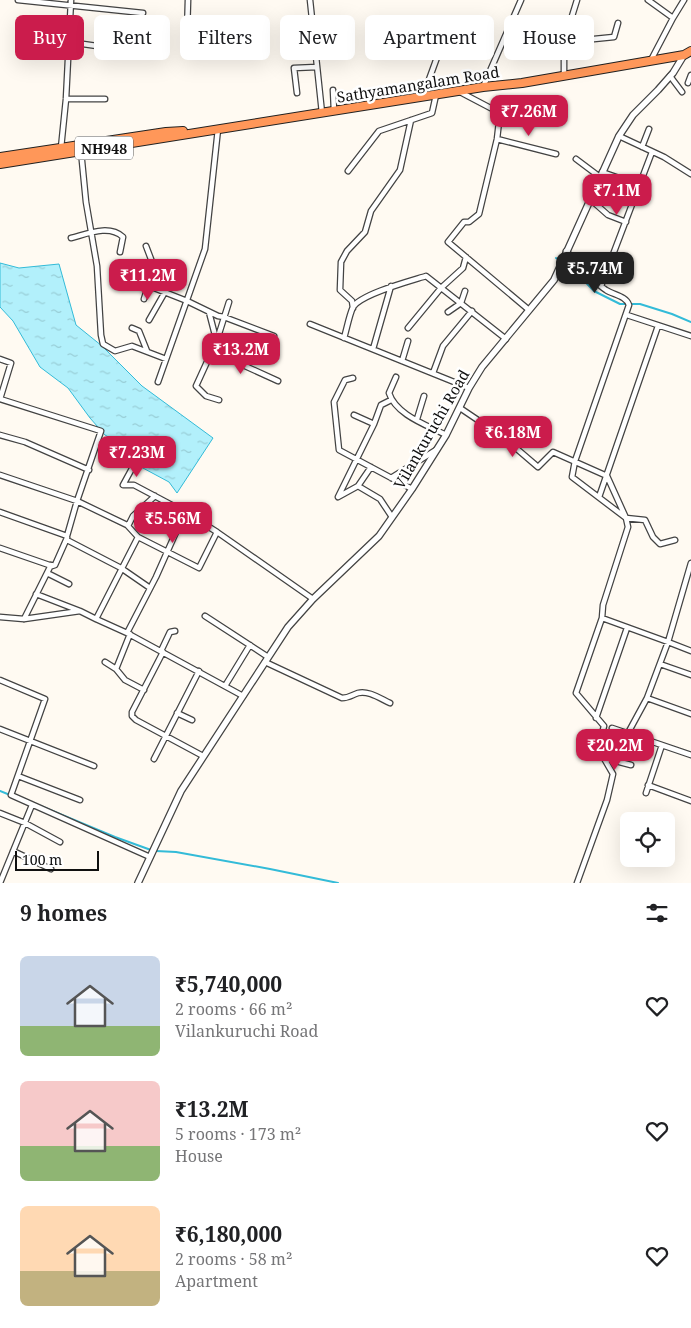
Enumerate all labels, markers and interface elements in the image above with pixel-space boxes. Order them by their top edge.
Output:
chip: Buy [15,15,84,60]
chip: Rent [94,15,170,60]
chip: Filters [180,15,270,60]
chip: New [280,15,355,60]
chip: Apartment [365,15,494,60]
chip: House [504,15,594,60]
street label: Sathyamangalam Road [335,61,501,107]
pin: ₹7.26M [488,94,570,137]
text: ₹7.26M [501,100,557,122]
road number: NH948 [75,136,133,160]
pin: ₹7.1M [582,174,652,216]
text: ₹7.1M [594,179,640,201]
pin: ₹5.74M [554,252,636,294]
text: ₹5.74M [567,257,623,279]
pin: ₹11.2M [107,258,189,301]
text: ₹11.2M [120,264,176,286]
pin: ₹13.2M [200,332,282,375]
text: ₹13.2M [213,338,269,360]
street label: Vilankuruchi Road [389,366,473,492]
pin: ₹6.18M [472,416,554,458]
text: ₹6.18M [485,421,541,443]
pin: ₹7.23M [96,436,178,478]
text: ₹7.23M [109,441,165,463]
pin: ₹5.56M [132,502,214,544]
text: ₹5.56M [145,507,201,529]
pin: ₹20.2M [574,728,656,771]
text: ₹20.2M [587,734,643,756]
map controls [620,812,675,867]
button: locate [620,812,675,867]
scale bar [15,848,99,871]
text: 100 m [22,850,62,869]
text: 9 homes [20,899,107,927]
icon: filters [643,899,671,927]
text: ₹5,740,000 [175,970,282,998]
icon: home [60,976,120,1036]
icon: heart [643,992,671,1020]
text: 2 rooms · 66 m² [175,998,292,1020]
text: Vilankuruchi Road [175,1020,318,1042]
text: ₹13.2M [175,1095,249,1123]
icon: home [60,1101,120,1161]
icon: heart [643,1117,671,1145]
text: 5 rooms · 173 m² [175,1123,301,1145]
text: House [175,1145,223,1167]
text: ₹6,180,000 [175,1220,282,1248]
icon: home [60,1226,120,1286]
icon: heart [643,1242,671,1270]
text: 2 rooms · 58 m² [175,1248,292,1270]
text: Apartment [175,1270,258,1292]

